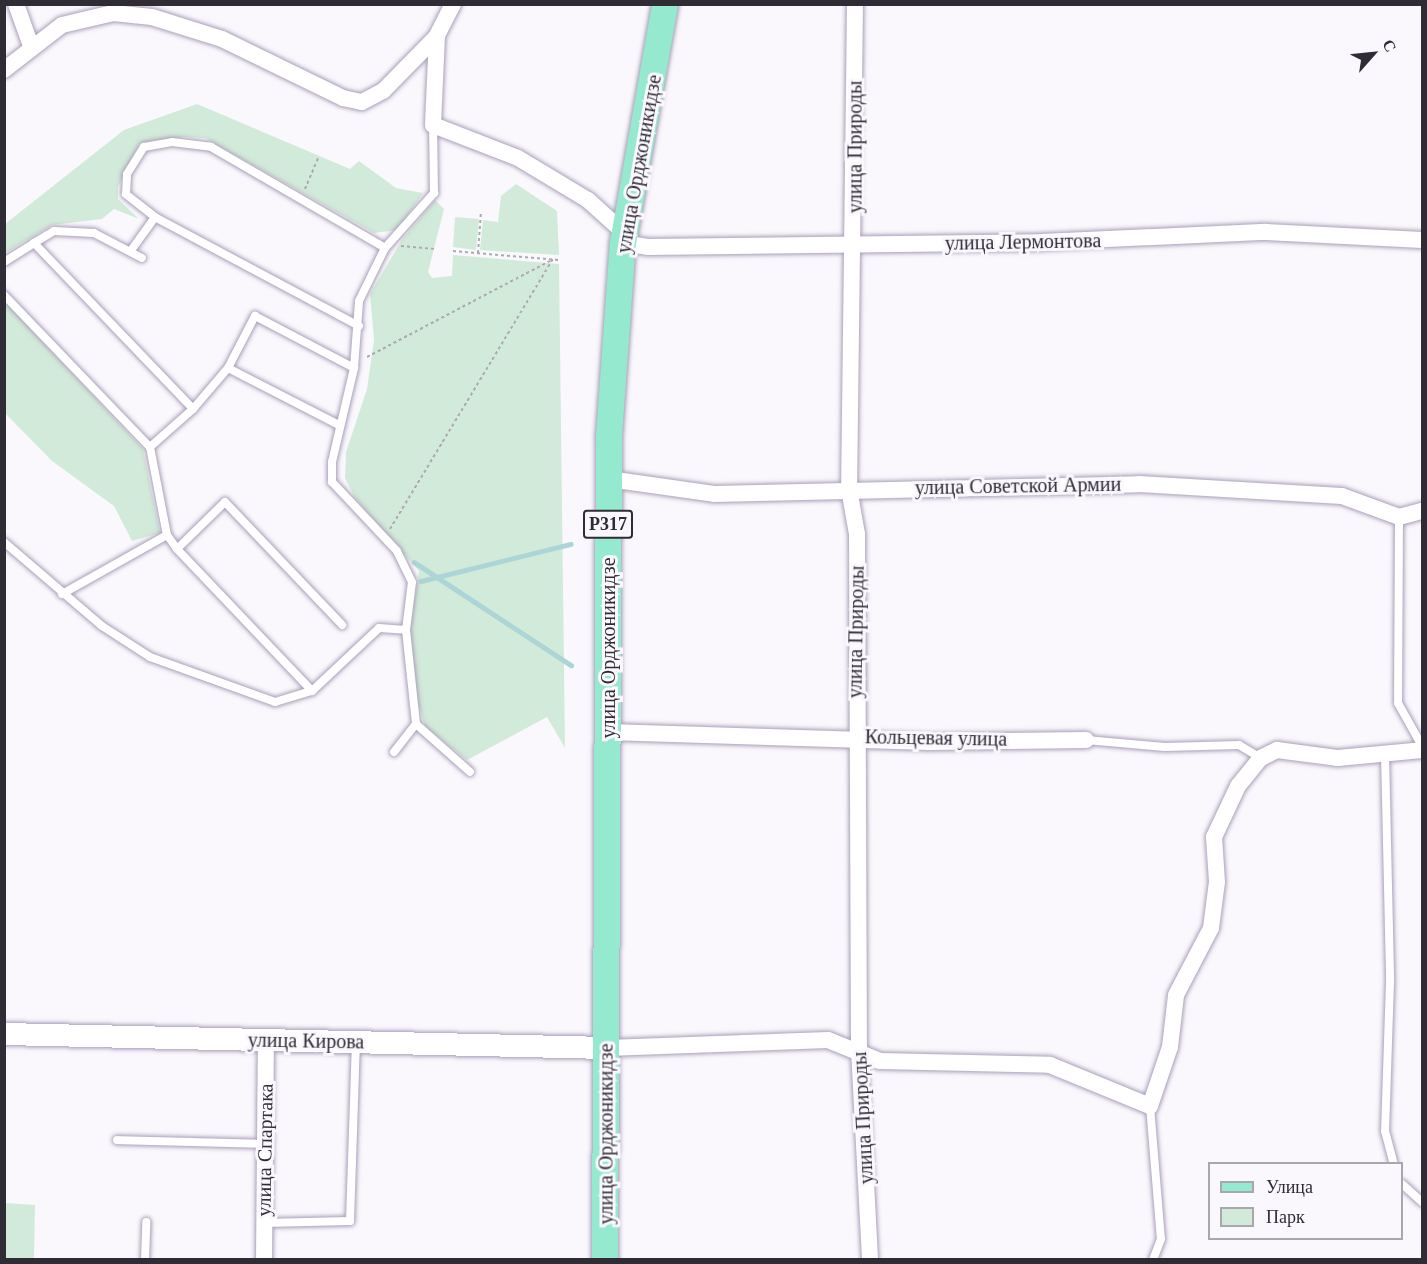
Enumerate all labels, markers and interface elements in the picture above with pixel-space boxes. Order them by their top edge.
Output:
north arrow [1343,24,1403,84]
text: С [1379,37,1400,55]
street label: улица Орджоникидзе [611,73,667,255]
street label: улица Природы [843,81,867,213]
street label: улица Лермонтова [945,229,1101,255]
street label: улица Советской Армии [915,472,1121,500]
road number: Р317 [582,509,634,539]
street label: улица Орджоникидзе [596,557,620,739]
street label: улица Природы [843,566,869,698]
street label: Кольцевая улица [865,725,1007,751]
street label: улица Кирова [248,1028,364,1054]
street label: улица Орджоникидзе [594,1043,618,1225]
street label: улица Природы [848,1051,878,1185]
street label: улица Спартака [252,1083,278,1217]
legend [1208,1162,1403,1240]
text: Улица [1266,1177,1313,1197]
text: Парк [1266,1207,1305,1227]

